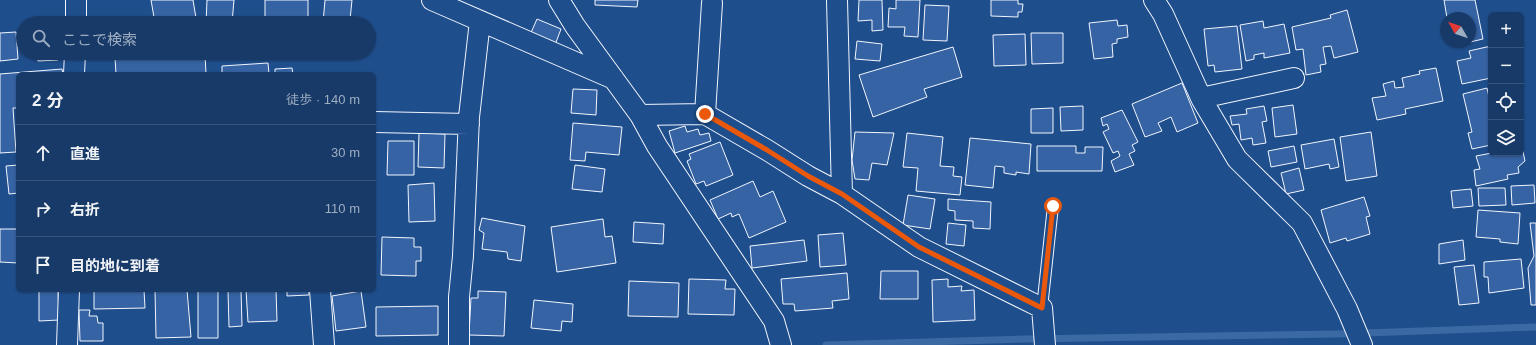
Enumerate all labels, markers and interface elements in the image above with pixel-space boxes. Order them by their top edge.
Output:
north arrow [1440,12,1476,48]
map controls [1488,12,1524,156]
button: + [1488,12,1524,48]
search box [16,16,376,60]
icon: search [30,27,52,49]
text: ここで検索 [62,31,137,48]
button: − [1488,48,1524,84]
button: locate [1488,84,1524,120]
text: 2 分 [32,91,63,110]
text: 徒歩 · 140 m [286,92,360,107]
route end [696,105,714,123]
button: layers [1488,120,1524,156]
icon: ahead [32,142,54,164]
text: 直進 [70,145,100,162]
text: 30 m [331,145,360,160]
route start [1044,197,1062,215]
icon: right [32,198,54,220]
text: 右折 [70,201,100,218]
text: 110 m [325,201,360,216]
icon: arrive [32,254,54,276]
text: 目的地に到着 [70,257,160,274]

